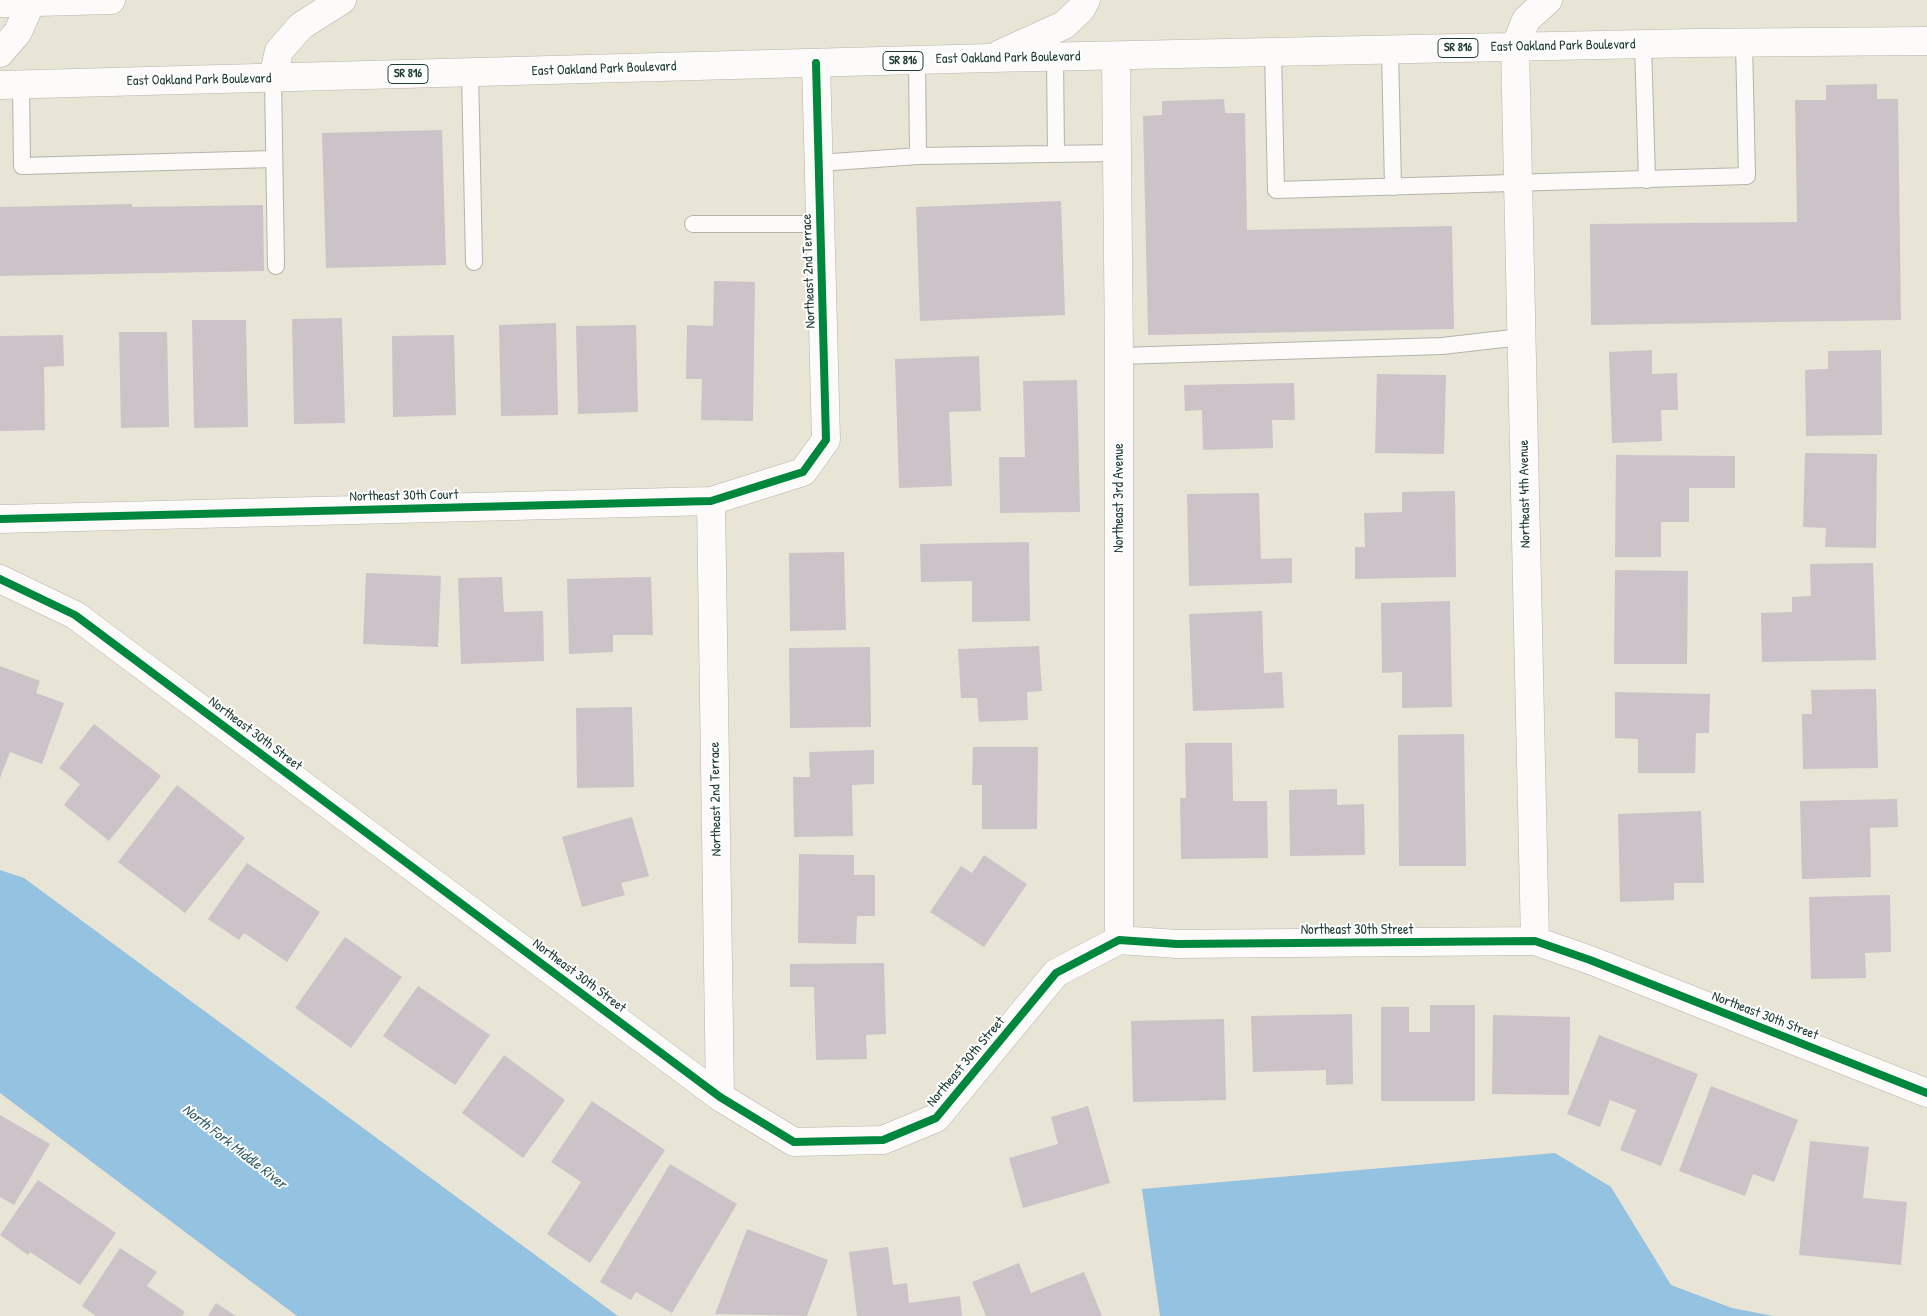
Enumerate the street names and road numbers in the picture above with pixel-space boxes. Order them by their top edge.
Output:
street label: East Oakland Park Boulevard [1491,36,1635,56]
road number: SR 816 [1438,38,1478,58]
street label: East Oakland Park Boulevard [936,48,1080,68]
road number: SR 816 [883,51,923,70]
street label: East Oakland Park Boulevard [531,58,677,80]
road number: SR 816 [388,64,428,84]
street label: East Oakland Park Boulevard [127,70,271,90]
street label: Northeast 2nd Terrace [799,213,819,329]
street label: Northeast 4th Avenue [1516,440,1534,548]
street label: Northeast 3rd Avenue [1111,443,1127,553]
street label: Northeast 30th Court [349,487,459,505]
street label: Northeast 30th Street [205,693,305,775]
street label: Northeast 2nd Terrace [707,742,725,856]
street label: Northeast 30th Street [1301,922,1413,938]
street label: Northeast 30th Street [529,935,629,1017]
street label: Northeast 30th Street [1709,988,1821,1044]
street label: Northeast 30th Street [923,1013,1009,1111]

